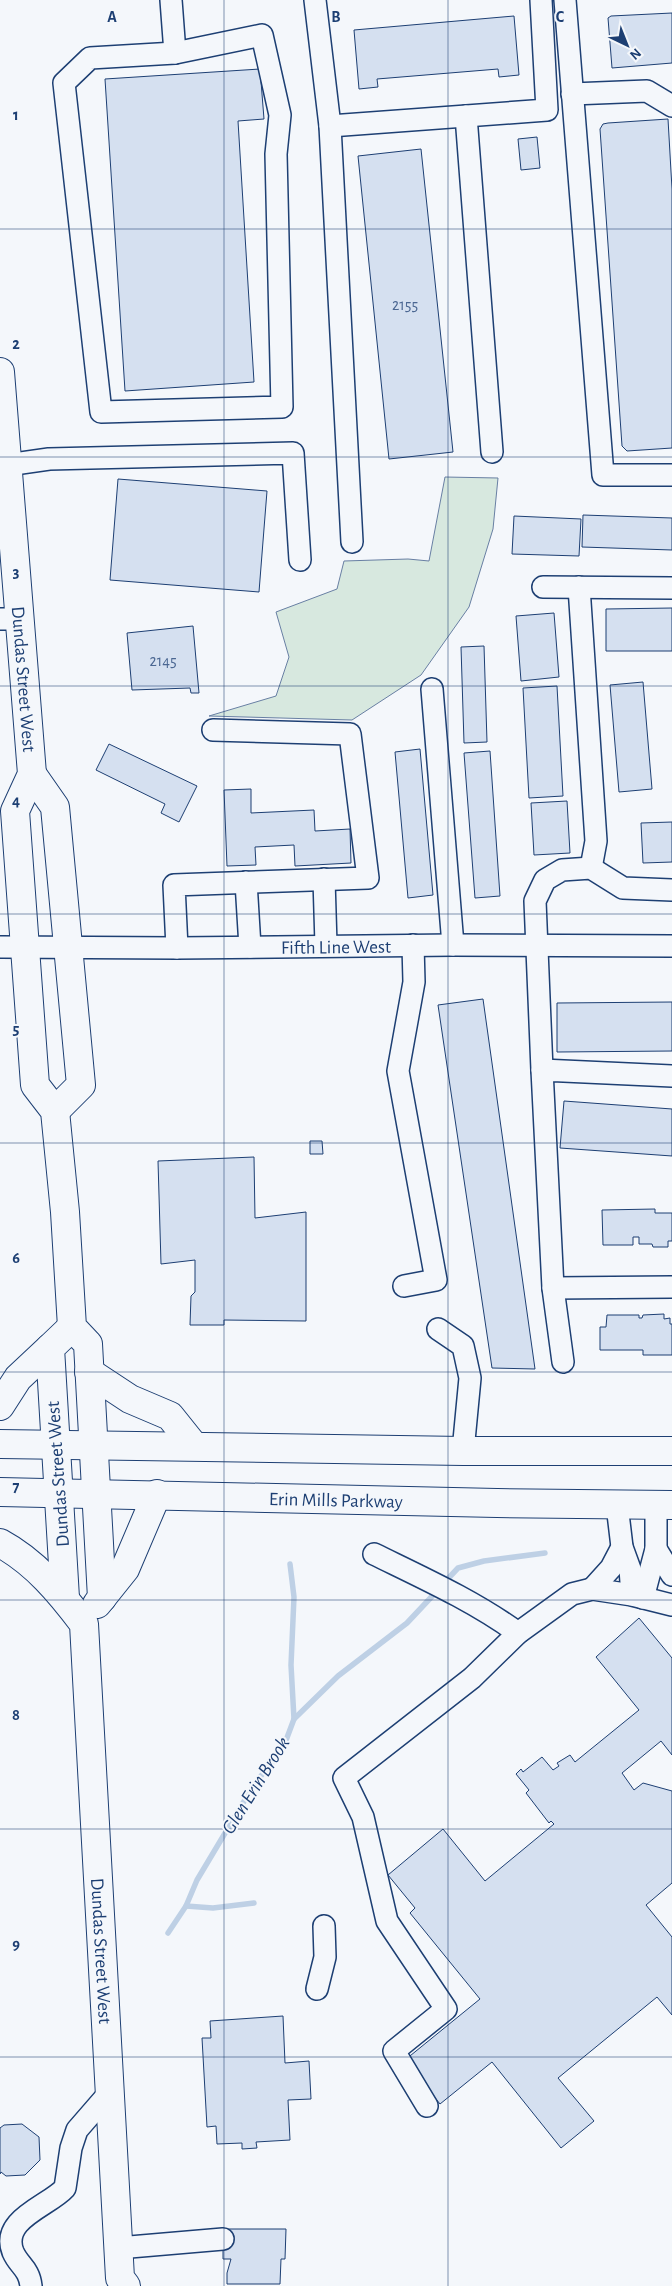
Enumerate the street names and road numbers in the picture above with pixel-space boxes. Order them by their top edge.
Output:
street label: Dundas Street West [8,605,38,753]
street label: Fifth Line West [281,938,391,958]
street label: Dundas Street West [44,1400,73,1547]
street label: Erin Mills Parkway [269,1490,403,1512]
street label: Dundas Street West [87,1877,114,2025]

